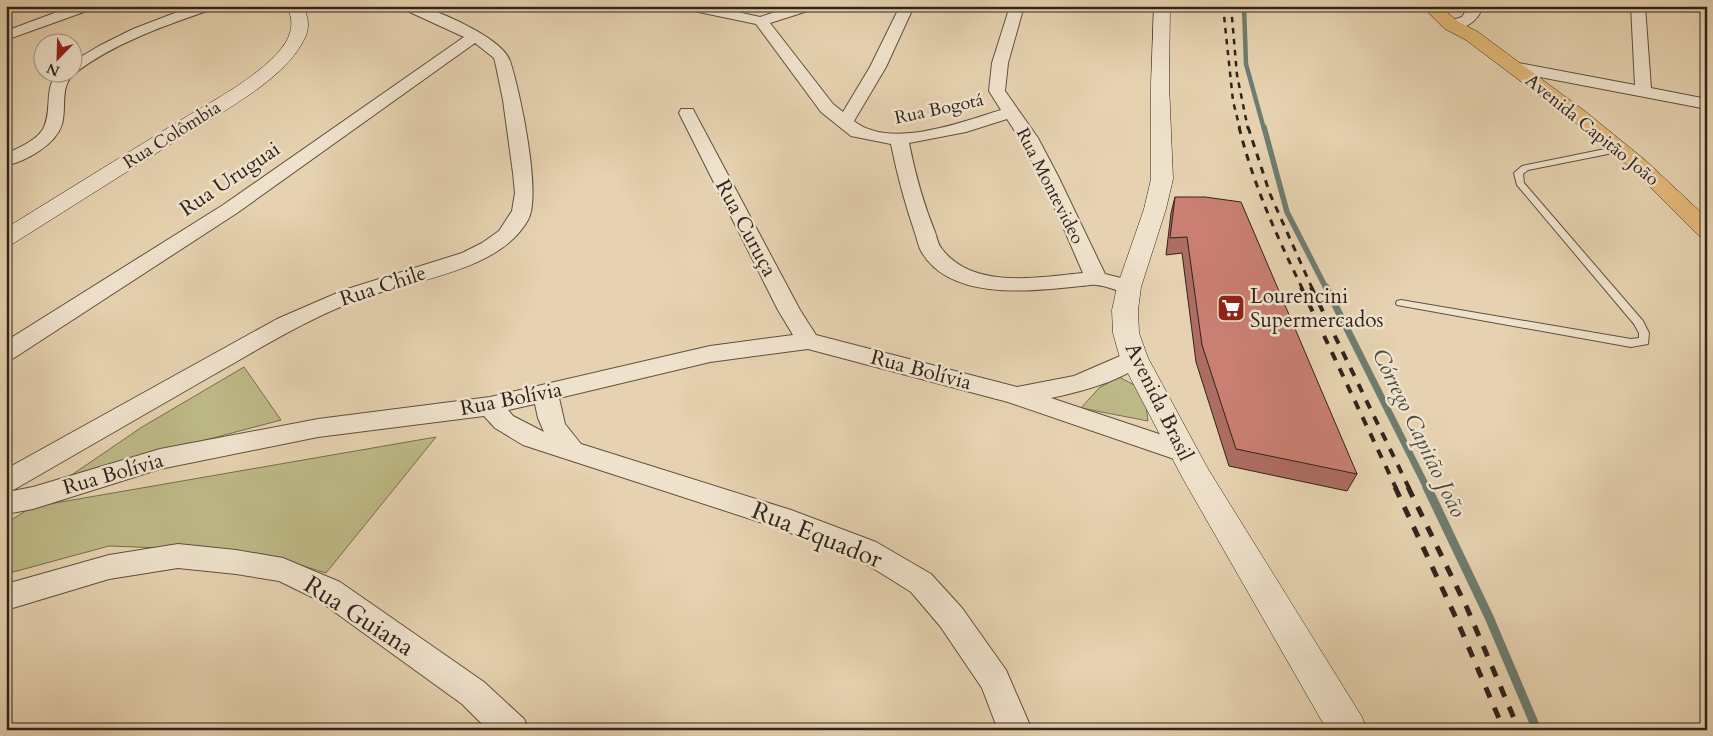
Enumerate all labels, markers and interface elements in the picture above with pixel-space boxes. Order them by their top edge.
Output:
north arrow [32,32,82,82]
text: N [44,58,62,81]
street label: Avenida Capitão João [1520,68,1664,192]
street label: Rua Bogotá [892,87,986,131]
street label: Rua Colômbia [119,95,226,175]
street label: Rua Montevideo [1010,124,1090,249]
street label: Rua Uruguai [174,135,286,223]
street label: Rua Curuça [708,174,784,282]
street label: Rua Chile [336,258,430,314]
place label: Lourencini Supermercados [1250,282,1384,335]
supermarket icon: Lourencini Supermercados [1216,293,1246,323]
street label: Avenida Brasil [1118,338,1200,466]
street label: Rua Bolívia [867,343,975,397]
water label: Córrego Capitão João [1365,344,1473,522]
street label: Rua Bolívia [458,375,564,423]
street label: Rua Bolívia [59,446,167,502]
street label: Rua Equador [747,493,888,577]
street label: Rua Guiana [297,568,421,664]

